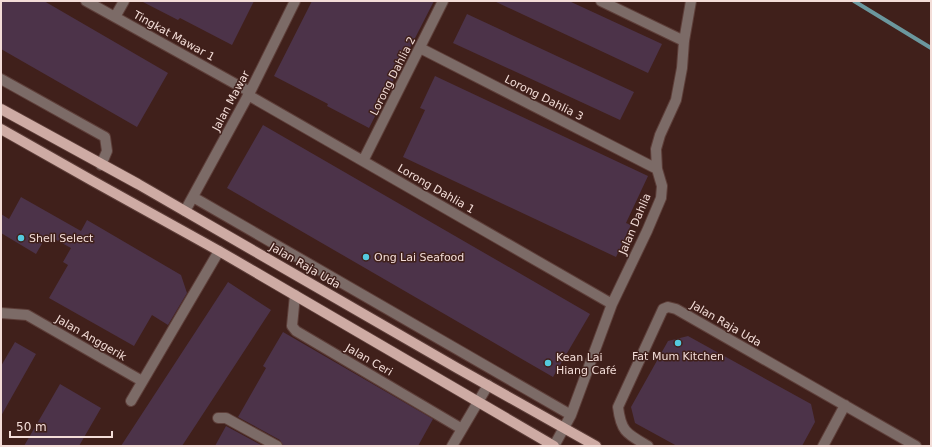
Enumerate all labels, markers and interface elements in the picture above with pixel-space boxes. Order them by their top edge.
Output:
street label: Tingkat Mawar 1 [130,8,217,64]
street label: Lorong Dahlia 2 [368,34,418,118]
street label: Jalan Mawar [209,68,253,134]
street label: Lorong Dahlia 3 [502,73,586,123]
street label: Lorong Dahlia 1 [395,162,477,216]
street label: Jalan Dahlia [616,191,654,258]
place label: Shell Select [29,232,94,245]
marker: Shell Select [16,233,26,243]
street label: Jalan Raja Uda [266,240,343,291]
place label: Ong Lai Seafood [374,251,464,264]
marker: Ong Lai Seafood [361,252,371,262]
street label: Jalan Raja Uda [687,298,764,349]
street label: Jalan Anggerik [52,312,129,364]
marker: Fat Mum Kitchen [673,338,683,348]
street label: Jalan Ceri [342,341,395,379]
place label: Fat Mum Kitchen [632,350,724,363]
place label: Kean Lai Hiang Café [556,351,617,377]
marker: Kean Lai Hiang Café [543,358,553,368]
scale bar [10,413,112,439]
text: 50 m [16,420,47,434]

